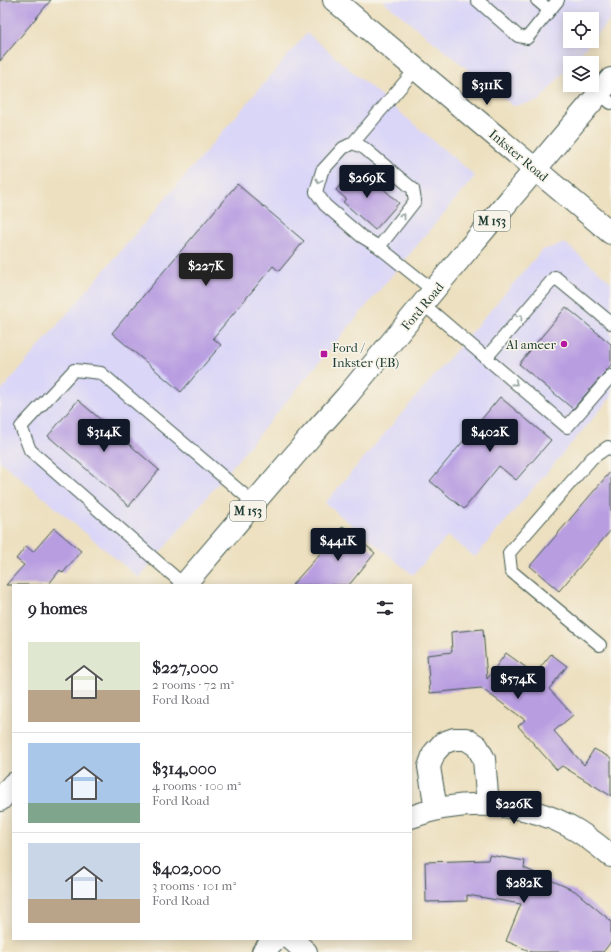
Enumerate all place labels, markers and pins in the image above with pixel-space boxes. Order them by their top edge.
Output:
pin: $311K [459,72,515,106]
pin: $269K [339,165,395,199]
pin: $227K [178,253,234,287]
place label: Al ameer [505,337,556,352]
marker: Al ameer [559,339,569,349]
place label: Ford / Inkster (EB) [332,340,399,370]
marker: Ford / Inkster (EB) [319,349,329,359]
pin: $314K [76,419,132,453]
pin: $402K [462,419,518,453]
pin: $441K [310,528,366,562]
pin: $574K [490,666,546,700]
pin: $226K [486,791,542,825]
pin: $282K [496,870,552,904]

